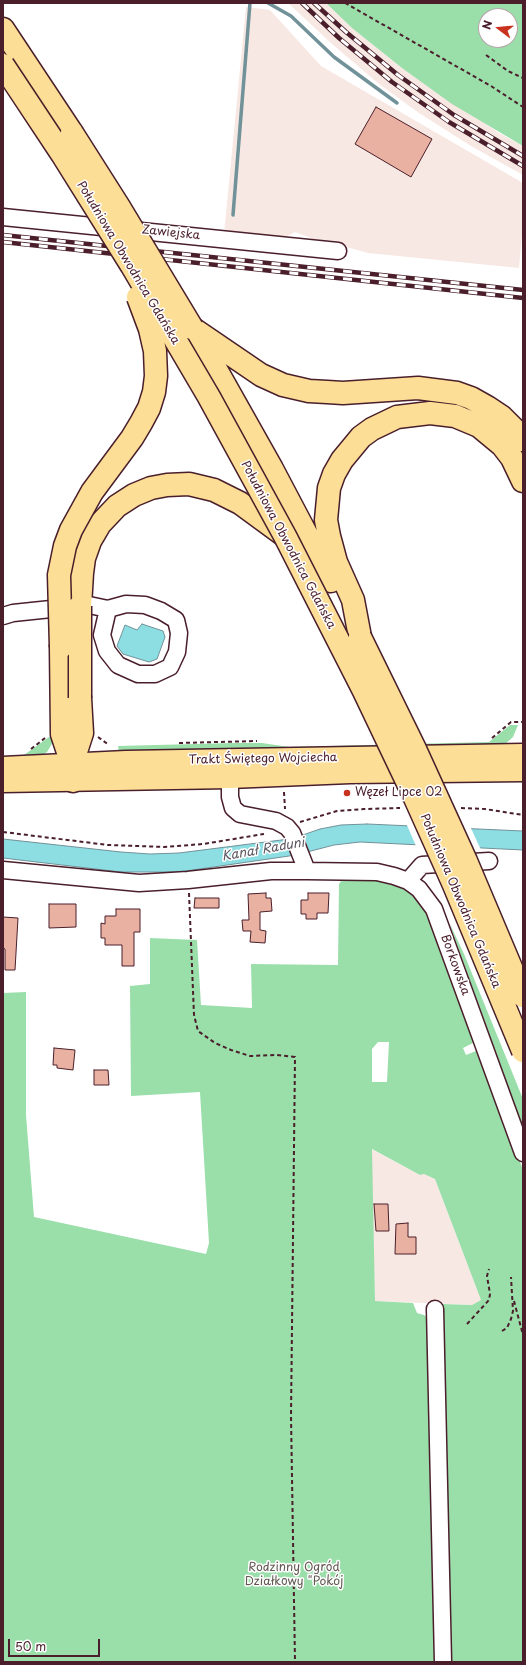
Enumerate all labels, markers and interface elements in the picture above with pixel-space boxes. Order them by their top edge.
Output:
north arrow [478,8,518,48]
text: N [478,18,496,31]
street label: Południowa Obwodnica Gdańska [73,179,183,347]
street label: Zawiejska [141,223,201,243]
street label: Południowa Obwodnica Gdańska [238,459,338,631]
street label: Trakt Świętego Wojciecha [189,751,337,767]
place label: Węzeł Lipce 02 [355,786,442,800]
marker: Węzeł Lipce 02 [342,788,352,798]
street label: Południowa Obwodnica Gdańska [417,812,503,990]
water label: Kanał Raduni [220,835,306,865]
street label: Borkowska [437,933,473,997]
park label: Rodzinny Ogród Działkowy "Pokój [245,1561,343,1589]
scale bar [10,1631,102,1657]
text: 50 m [15,1637,46,1655]

